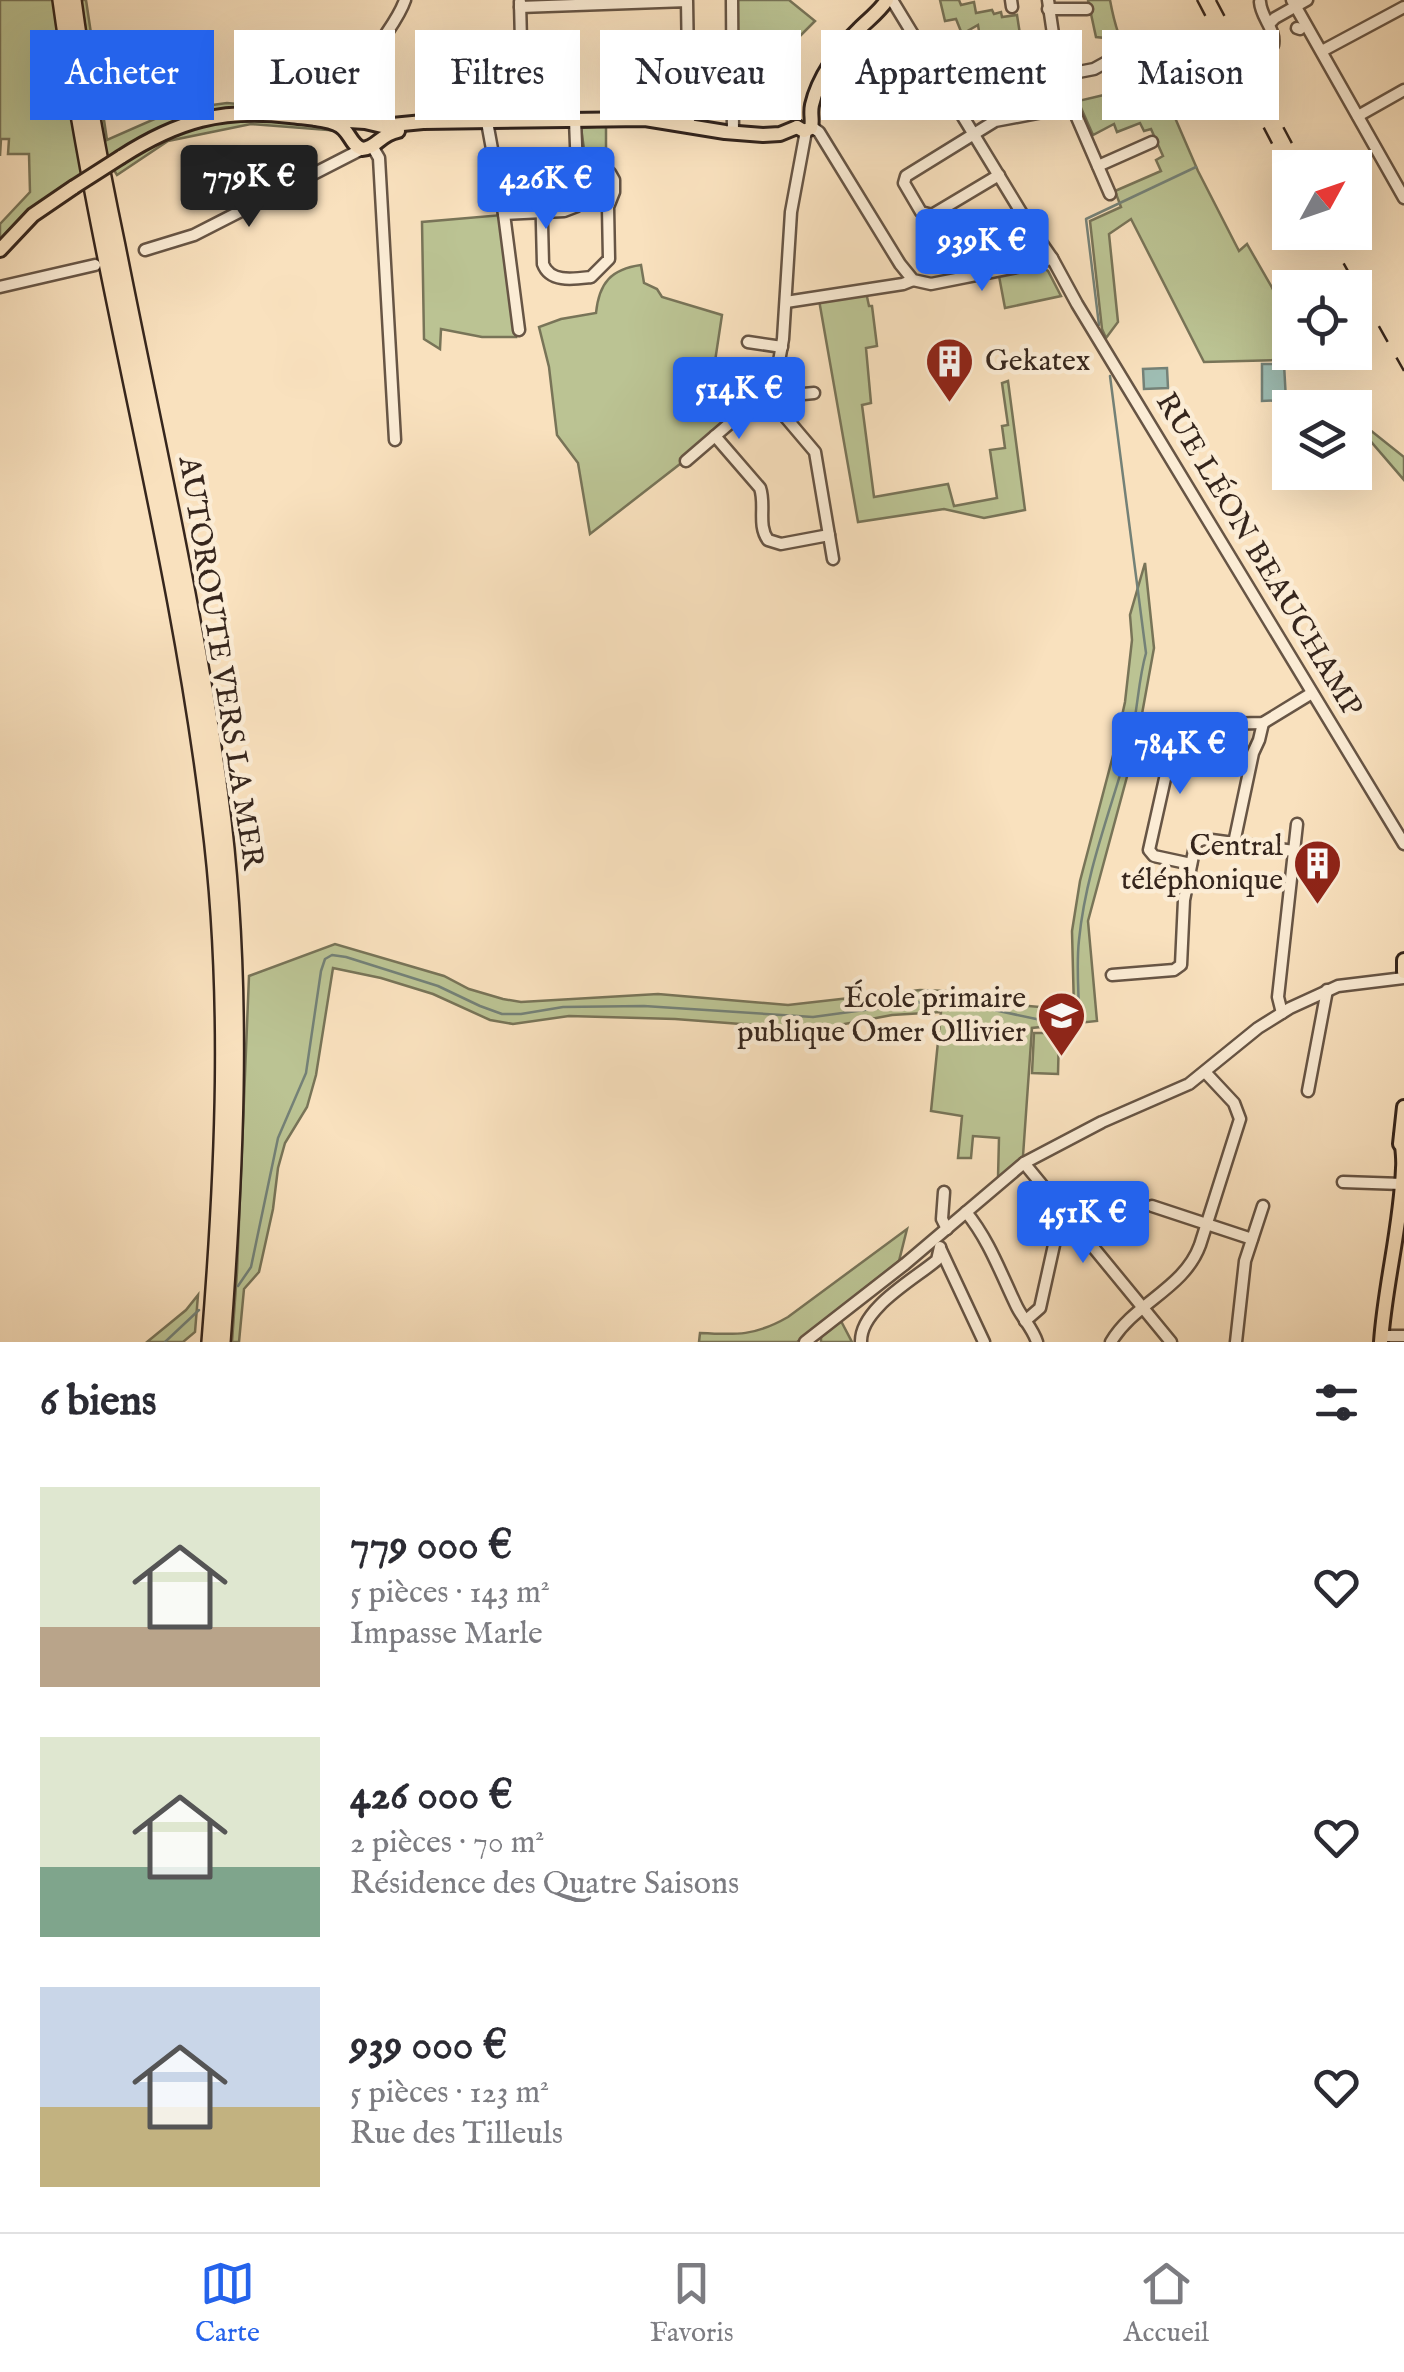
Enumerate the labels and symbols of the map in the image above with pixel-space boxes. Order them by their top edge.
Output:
pin: 779K € [168,145,330,230]
pin: 426K € [465,147,627,232]
north arrow [1272,150,1372,250]
pin: 939K € [901,209,1063,294]
building icon: Gekatex [924,336,976,404]
place label: Gekatex [985,343,1091,381]
pin: 514K € [658,357,820,442]
street label: RUE LÉON BEAUCHAMP [1146,386,1371,724]
street label: AUTOROUTE VERS LA MER [168,453,272,874]
pin: 784K € [1099,712,1261,797]
place label: Central téléphonique [1121,828,1284,900]
building icon: Central téléphonique [1292,838,1344,906]
place label: École primaire publique Omer Ollivier [737,979,1026,1052]
school or university icon: École primaire publique Omer Ollivier [1035,990,1087,1058]
pin: 451K € [1002,1181,1164,1266]

